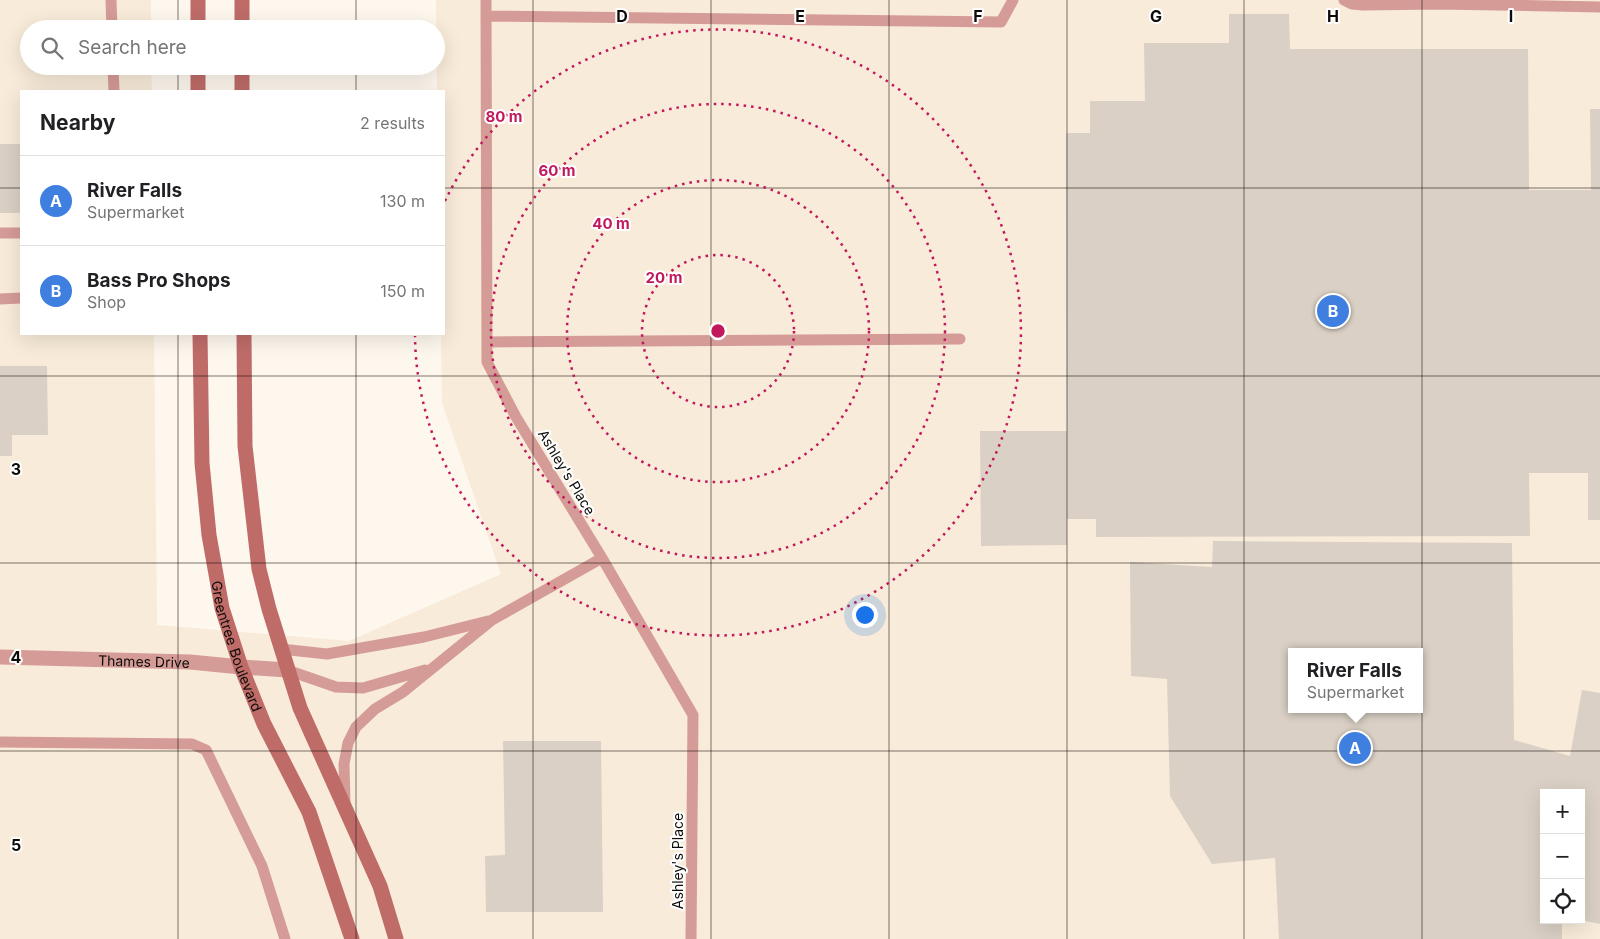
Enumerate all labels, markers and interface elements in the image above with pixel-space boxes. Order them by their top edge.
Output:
text: D [616,6,628,26]
text: E [795,6,805,26]
text: F [973,6,983,26]
text: G [1150,6,1162,26]
text: H [1327,6,1339,26]
text: I [1509,6,1513,26]
search box [20,20,445,75]
icon: search [38,34,66,62]
text: Search here [78,36,187,59]
text: 80 m [485,107,523,126]
text: Nearby [40,110,115,135]
text: 2 results [360,113,425,133]
text: 60 m [538,161,576,180]
text: River Falls [87,179,182,202]
text: A [50,191,62,211]
text: 130 m [380,191,425,211]
text: Supermarket [87,202,184,222]
text: 40 m [592,214,630,233]
text: 20 m [646,268,682,287]
text: Bass Pro Shops [87,269,231,292]
text: B [51,281,61,301]
text: 150 m [380,281,425,301]
text: Shop [87,292,126,312]
pin: B [1317,292,1349,330]
centre of rings [709,322,727,340]
street label: Ashley's Place [535,426,599,518]
text: 3 [11,459,21,479]
street label: Greentree Boulevard [209,579,266,714]
your location [852,602,878,628]
text: 4 [11,647,22,667]
popup [1288,648,1423,713]
street label: Thames Drive [98,651,190,670]
text: River Falls [1307,659,1402,682]
text: Supermarket [1307,682,1404,702]
pin: A [1339,729,1371,767]
map controls [1540,789,1585,924]
button: + [1540,789,1585,834]
street label: Ashley's Place [669,813,686,909]
button: − [1540,834,1585,879]
text: 5 [11,835,21,855]
button: locate [1540,879,1585,924]

